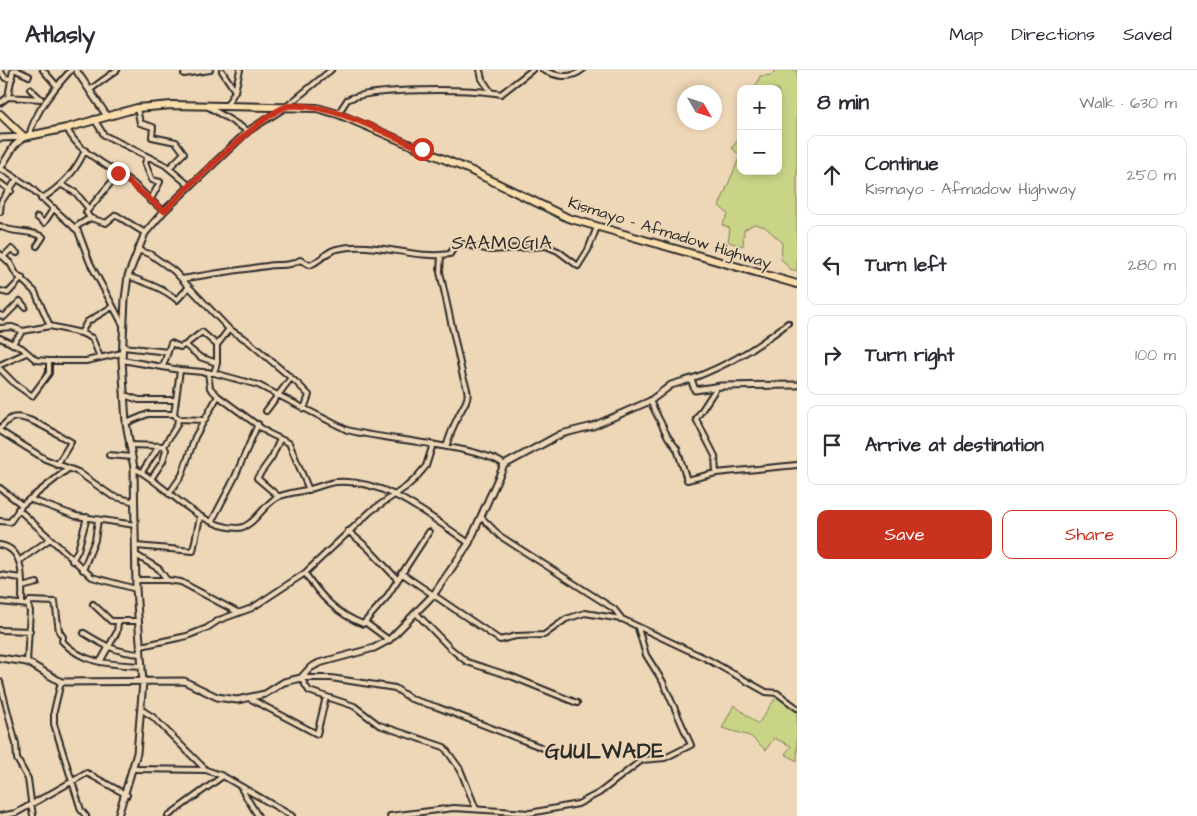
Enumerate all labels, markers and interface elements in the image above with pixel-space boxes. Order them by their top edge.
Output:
text: Atlasly [25,18,95,52]
text: Map [949,22,983,47]
text: Directions [1011,22,1095,47]
text: Saved [1123,22,1172,47]
north arrow [677,85,722,130]
map controls [737,85,782,175]
button: + [737,85,782,130]
text: 8 min [817,88,869,117]
text: Walk · 630 m [1079,92,1177,114]
button: − [737,130,782,175]
route start [411,138,434,161]
text: Continue [865,151,939,178]
icon: ahead [818,161,846,189]
route end [107,162,130,185]
text: 250 m [1127,164,1176,186]
text: Kismayo - Afmadow Highway [865,178,1076,200]
street label: Kismayo - Afmadow Highway [565,192,774,275]
district label: SAAMOGIA [451,230,553,257]
icon: left [818,251,846,279]
text: Turn left [865,252,946,279]
text: 280 m [1128,254,1176,276]
icon: right [818,341,846,369]
text: Turn right [865,342,954,369]
text: 100 m [1135,344,1176,366]
icon: arrive [818,431,846,459]
text: Arrive at destination [865,432,1044,459]
button: Save [817,510,992,559]
button: Share [1002,510,1177,559]
district label: GUULWADE [545,737,665,766]

